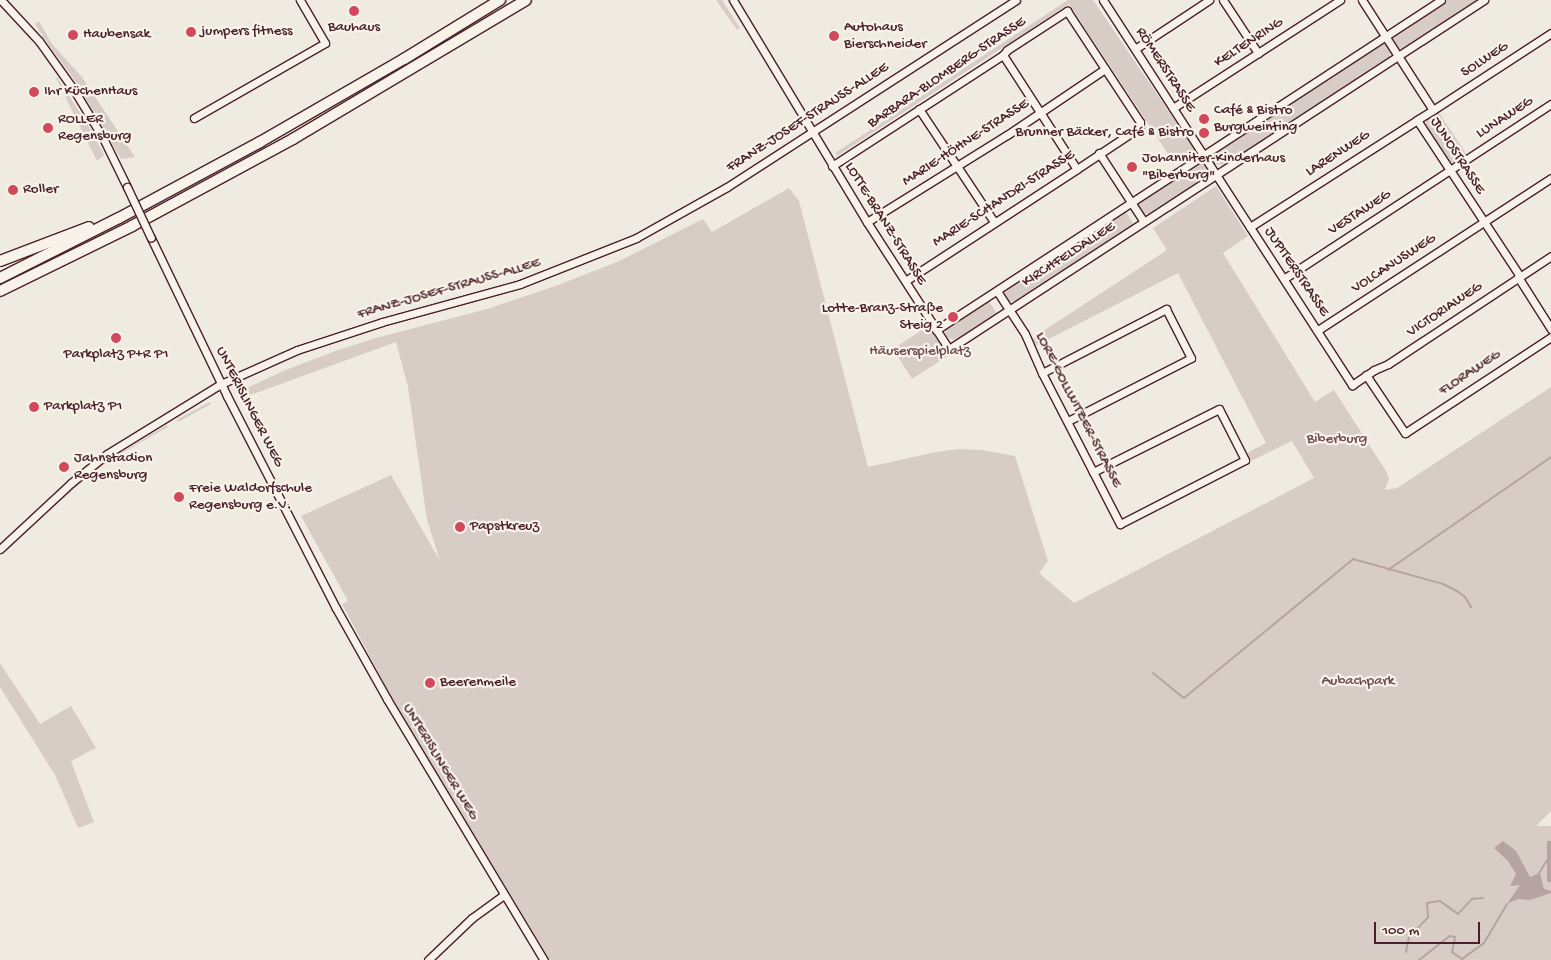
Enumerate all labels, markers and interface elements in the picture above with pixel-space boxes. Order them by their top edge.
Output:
marker: Bauhaus [348,5,360,17]
street label: BARBARA-BLOMBERG-STRASSE [865,13,1029,133]
street label: KELTENRING [1211,14,1287,72]
place label: Autohaus Bierschneider [844,18,927,53]
place label: Bauhaus [328,19,380,37]
place label: jumpers fitness [201,23,292,41]
street label: RÖMERSTRASSE [1131,24,1199,116]
place label: Haubensak [83,26,150,44]
marker: jumpers fitness [185,26,197,38]
marker: Haubensak [67,29,79,41]
marker: Autohaus Bierschneider [828,30,840,42]
street label: SOLWEG [1458,38,1512,82]
street label: FRANZ-JOSEF-STRAUSS-ALLEE [724,59,892,177]
place label: Ihr KüchenHaus [44,83,137,101]
marker: Ihr KüchenHaus [28,86,40,98]
street label: LUNAWEG [1473,93,1537,143]
street label: MARIE-HÖHNE-STRASSE [899,95,1033,191]
place label: Café & Bistro Burgweinting [1214,101,1297,136]
place label: ROLLER Regensburg [58,110,131,145]
marker: Café & Bistro Burgweinting [1198,113,1210,125]
street label: JUNOSTRASSE [1425,114,1489,198]
marker: ROLLER Regensburg [42,122,54,134]
place label: Brunner Bäcker, Café & Bistro [1016,124,1194,142]
marker: Brunner Bäcker, Café & Bistro [1198,127,1210,139]
street label: LARENWEG [1303,127,1373,181]
street label: MARIE-SCHANDRI-STRASSE [930,146,1078,252]
place label: Johanniter-Kinderhaus "Biberburg" [1142,149,1285,184]
street label: LOTTE-BRANZ-STRASSE [840,159,930,289]
marker: Johanniter-Kinderhaus "Biberburg" [1126,161,1138,173]
place label: Roller [23,181,58,199]
marker: Roller [7,184,19,196]
street label: VESTAWEG [1325,186,1395,240]
street label: KIRCHFELDALLEE [1019,218,1119,292]
street label: JUPITERSTRASSE [1259,224,1333,320]
street label: VOLCANUSWEG [1349,230,1439,298]
street label: FRANZ-JOSEF-STRAUSS-ALLEE [355,254,543,324]
street label: VICTORIAWEG [1404,278,1486,342]
place label: Lotte-Branz-Straße Steig 2 [822,299,943,334]
marker: Lotte-Branz-Straße Steig 2 [947,311,959,323]
street label: LORE-GOLLWITZER-STRASSE [1031,329,1125,491]
marker: Parkplatz P+R P1 [110,332,122,344]
park label: Häuserspielplatz [869,343,971,361]
street label: UNTERISLINGER WEG [211,344,287,470]
place label: Parkplatz P+R P1 [63,346,169,364]
street label: FLORAWEG [1436,346,1504,400]
place label: Parkplatz P1 [44,398,122,416]
marker: Parkplatz P1 [28,401,40,413]
park label: Biberburg [1307,431,1367,449]
place label: Jahnstadion Regensburg [74,449,152,484]
marker: Jahnstadion Regensburg [58,461,70,473]
place label: Freie Waldorfschule Regensburg e.V. [189,479,312,514]
marker: Freie Waldorfschule Regensburg e.V. [173,491,185,503]
place label: Papstkreuz [470,518,539,536]
marker: Papstkreuz [454,521,466,533]
park label: Aubachpark [1322,673,1394,691]
place label: Beerenmeile [440,674,516,692]
marker: Beerenmeile [424,677,436,689]
street label: UNTERISLINGER WEG [398,701,482,823]
scale bar [1376,912,1482,944]
text: 100 m [1382,922,1419,940]

